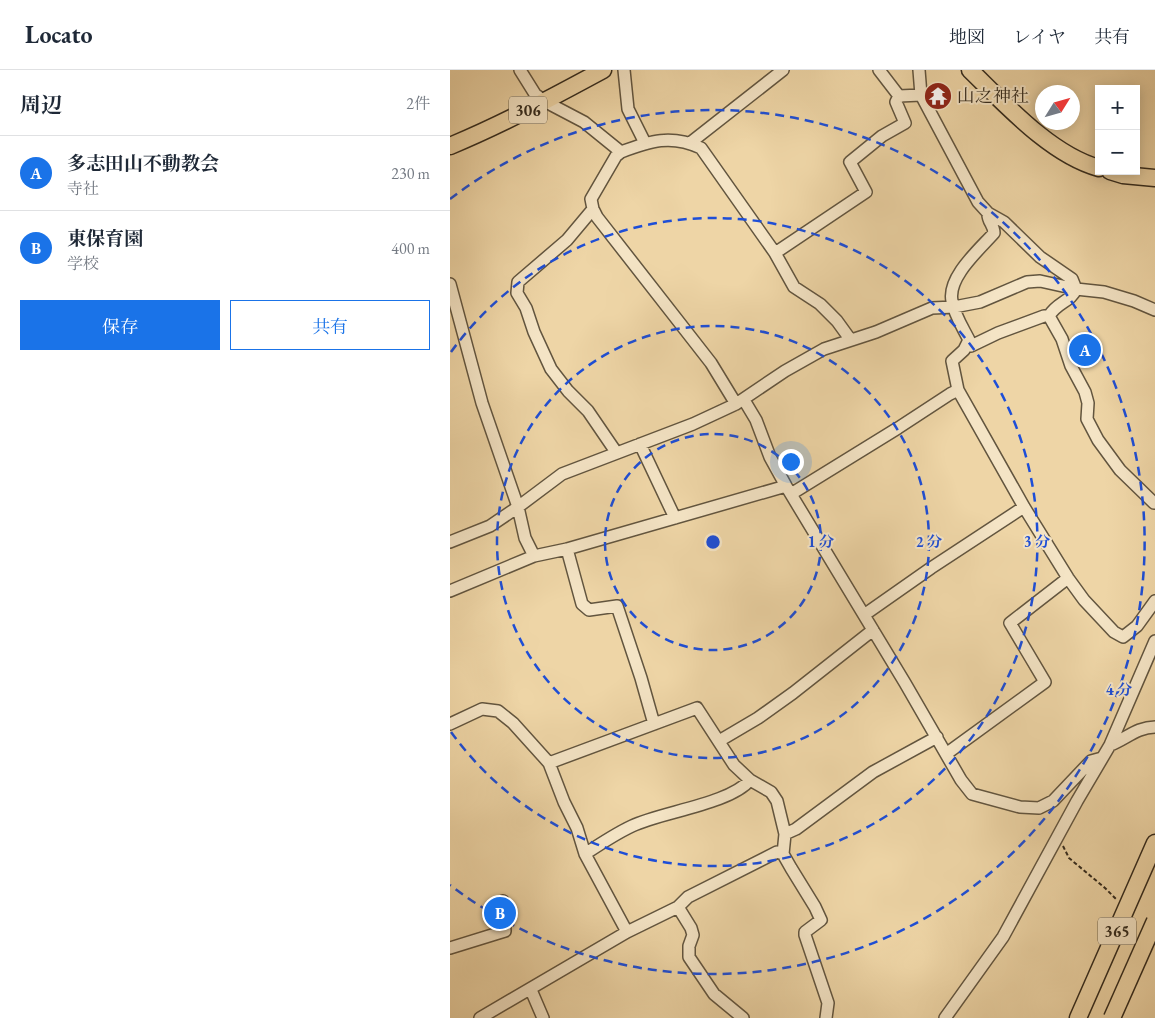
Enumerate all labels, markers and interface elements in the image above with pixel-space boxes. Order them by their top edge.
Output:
text: Locato [25,19,93,50]
text: 地図 [949,25,985,48]
text: レイヤ [1013,25,1066,48]
text: 共有 [1094,25,1130,48]
temple icon: 山之神社 [923,81,953,111]
place label: 山之神社 [957,84,1029,107]
north arrow [1035,85,1080,130]
map controls [1095,85,1140,175]
button: + [1095,85,1140,130]
text: 周辺 [20,91,62,118]
text: 2件 [406,93,430,114]
road number: 306 [509,96,547,124]
button: − [1095,130,1140,175]
text: 多志田山不動教会 [67,151,219,176]
text: A [30,163,42,184]
text: 230 m [391,163,430,184]
text: 寺社 [67,178,99,199]
text: 東保育園 [67,226,143,251]
text: B [31,238,41,259]
text: 400 m [391,238,430,259]
text: 学校 [67,253,99,274]
button: 保存 [20,300,220,350]
button: 共有 [230,300,430,350]
pin: A [1069,331,1101,369]
your location [778,449,804,475]
text: 1 分 [808,532,834,551]
text: 2 分 [916,532,942,551]
text: 3 分 [1024,532,1050,551]
centre of rings [704,533,722,551]
text: 4 分 [1106,680,1132,699]
pin: B [484,894,516,932]
road number: 365 [1098,918,1136,944]

